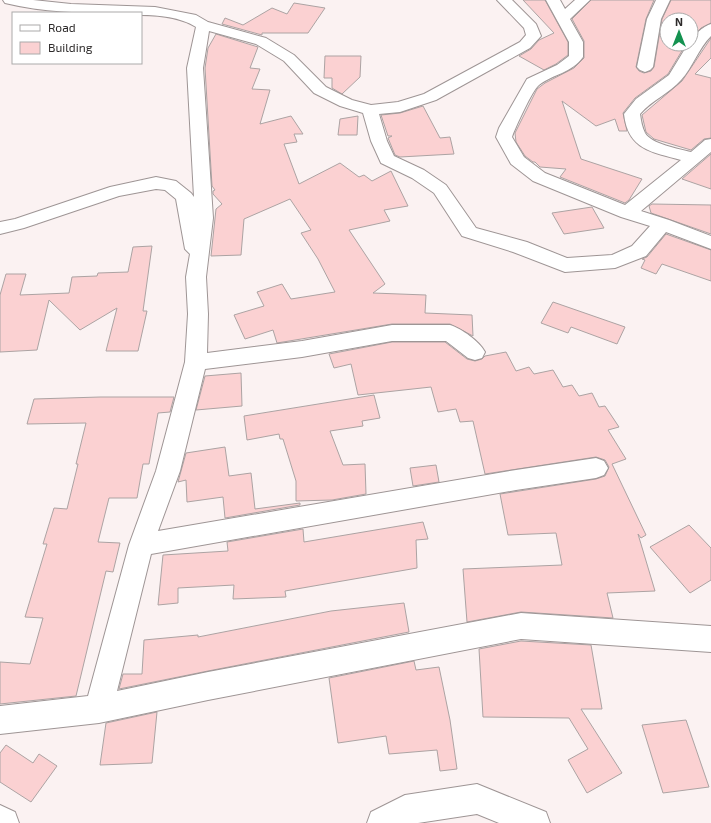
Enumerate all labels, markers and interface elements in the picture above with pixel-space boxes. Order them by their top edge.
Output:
legend [12,12,142,64]
north arrow [659,12,699,52]
text: N [675,15,683,28]
text: Road [48,20,76,34]
text: Building [48,40,93,54]

